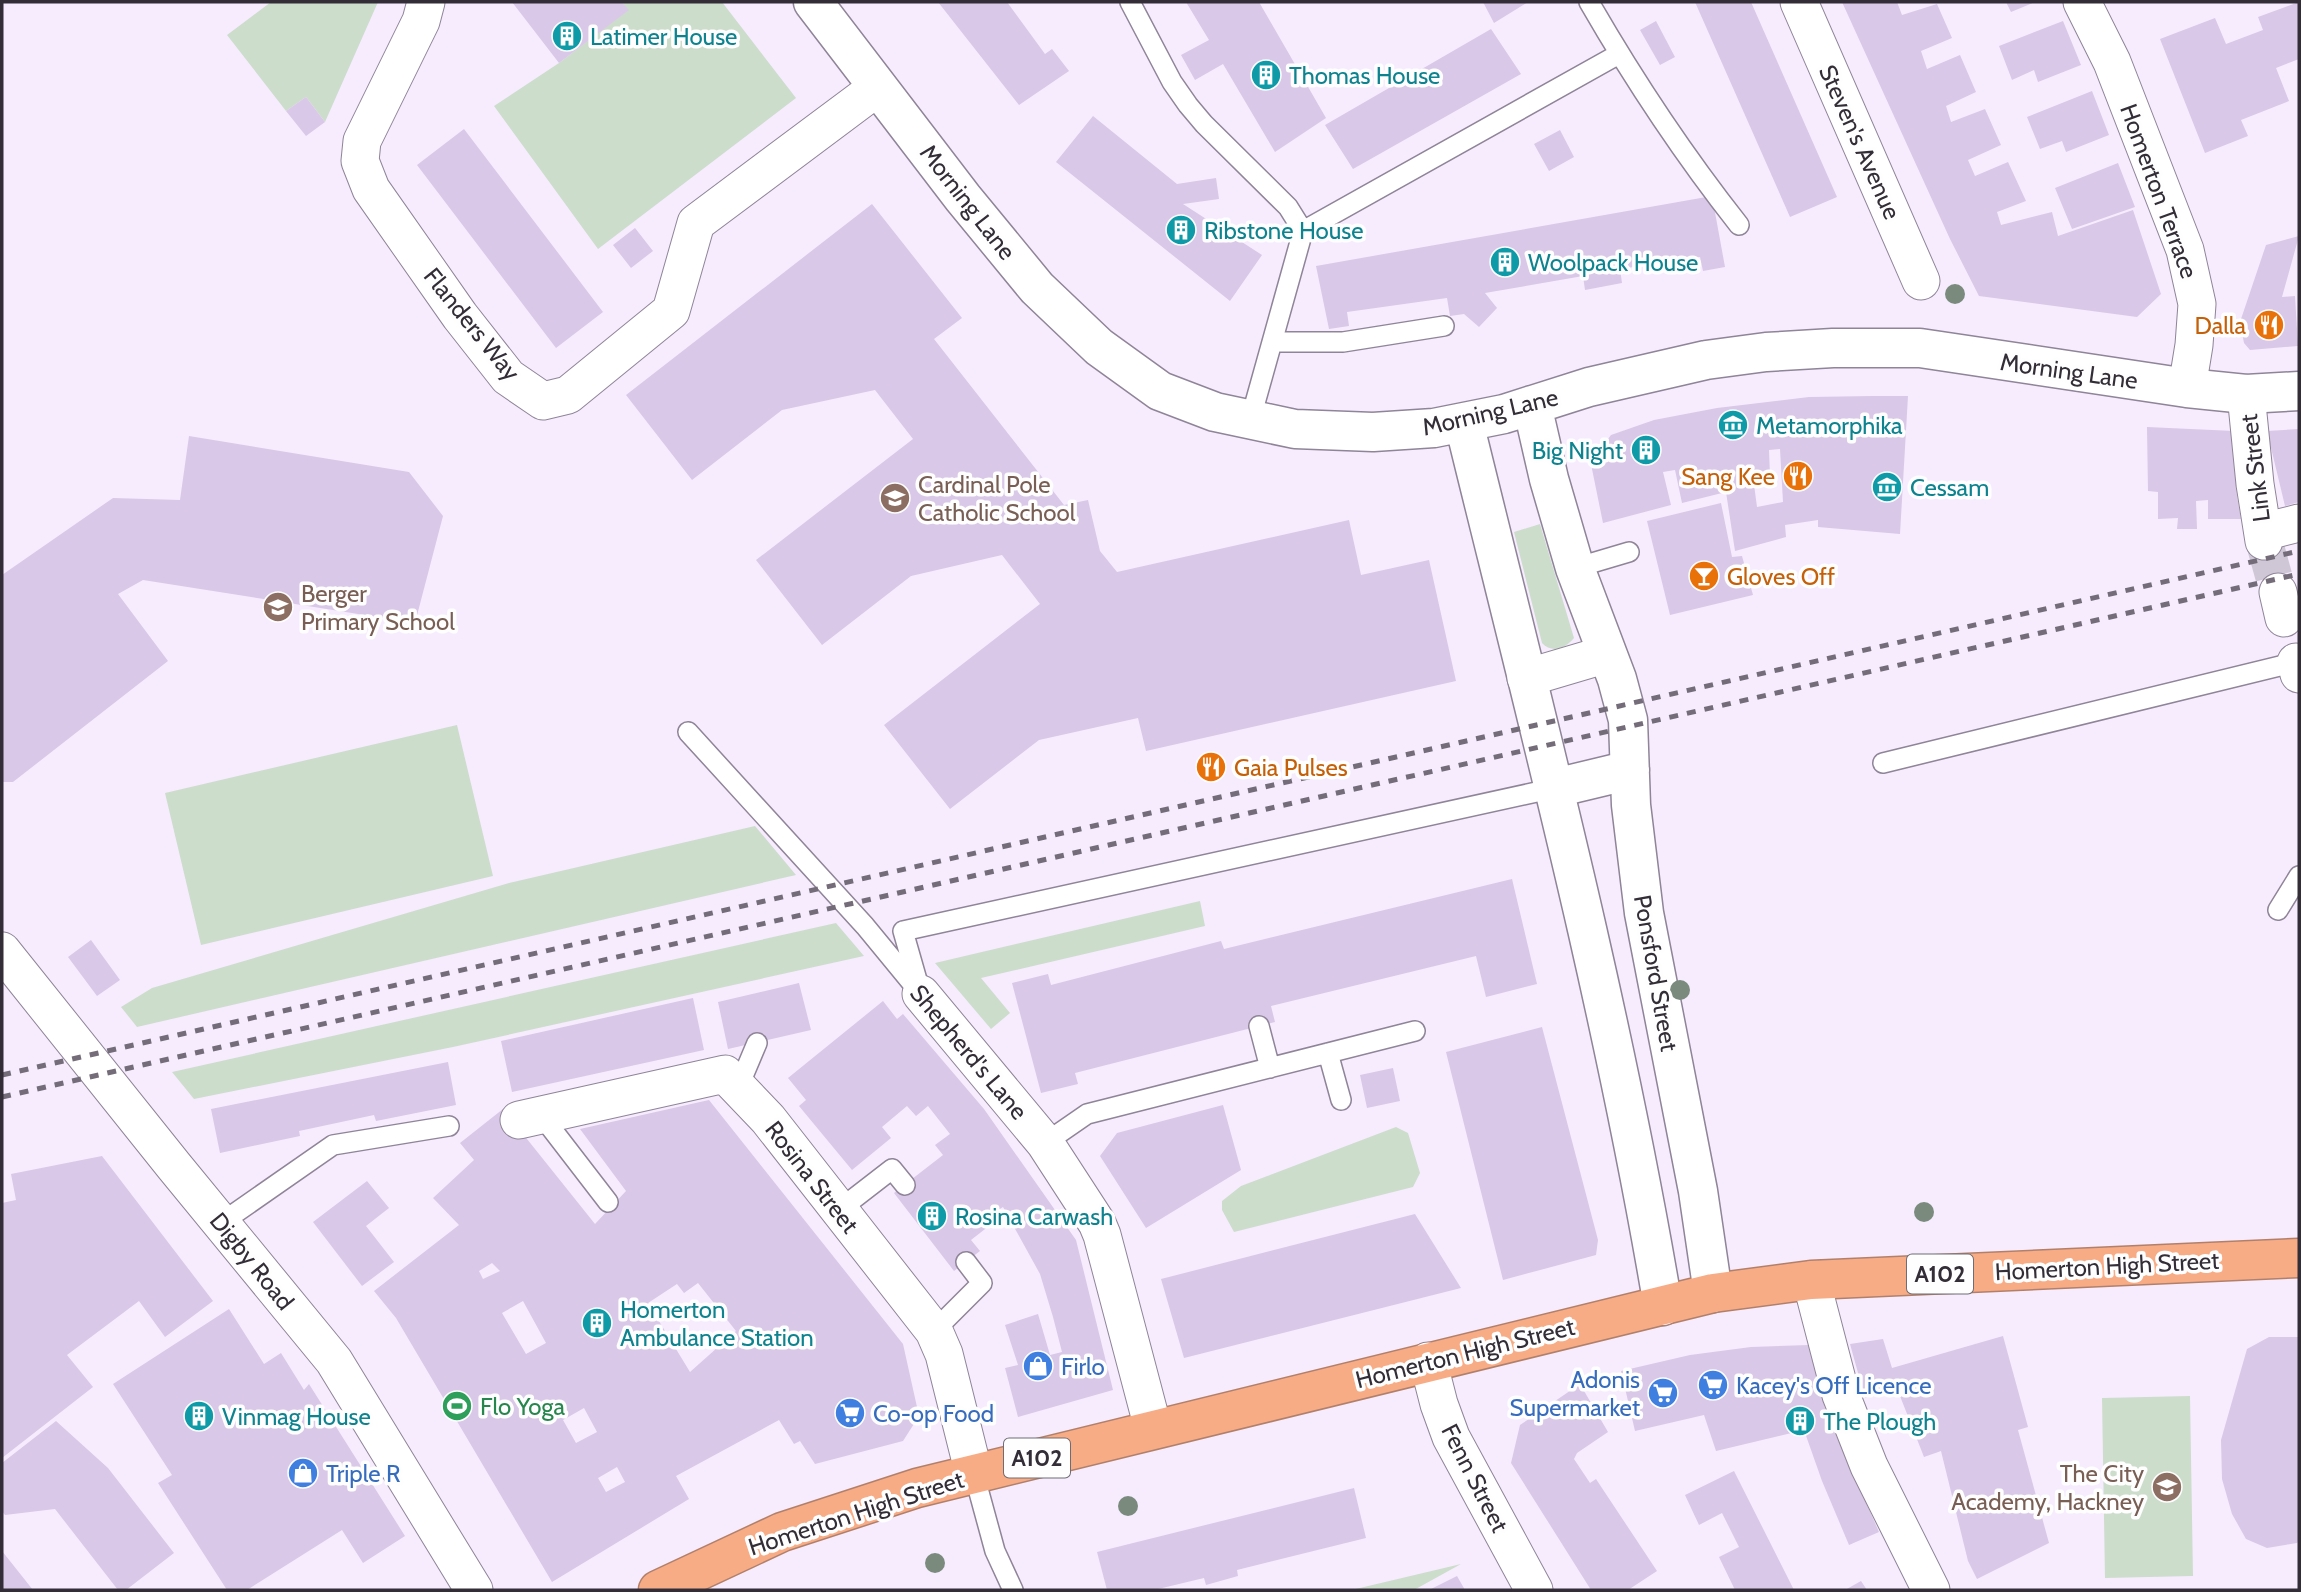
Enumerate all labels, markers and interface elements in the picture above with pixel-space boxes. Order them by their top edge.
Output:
building icon: Latimer House [550,19,584,53]
place label: Latimer House [590,22,737,51]
building icon: Thomas House [1249,58,1283,92]
street label: Steven's Avenue [1813,60,1907,224]
place label: Thomas House [1289,61,1440,90]
street label: Homerton Terrace [2114,100,2204,282]
street label: Morning Lane [914,138,1022,266]
building icon: Ribstone House [1164,213,1198,247]
place label: Ribstone House [1204,216,1364,245]
building icon: Woolpack House [1488,245,1522,279]
place label: Woolpack House [1528,248,1698,277]
street label: Flanders Way [418,262,526,386]
restaurant icon: Dalla [2252,308,2286,342]
place label: Dalla [2194,311,2246,340]
street label: Morning Lane [1998,347,2140,395]
street label: Morning Lane [1419,382,1561,442]
museum icon: Metamorphika [1716,408,1750,442]
place label: Metamorphika [1756,411,1903,440]
street label: Link Street [2234,412,2276,524]
building icon: Big Night [1629,433,1663,467]
place label: Big Night [1532,436,1623,465]
restaurant icon: Sang Kee [1781,459,1815,493]
place label: Sang Kee [1681,462,1775,491]
place label: Cardinal Pole Catholic School [918,470,1076,527]
museum icon: Cessam [1870,470,1904,504]
place label: Cessam [1910,473,1989,502]
school or university icon: Cardinal Pole Catholic School [878,481,912,515]
bar icon: Gloves Off [1687,559,1721,593]
place label: Gloves Off [1727,562,1835,591]
place label: Berger Primary School [301,579,455,636]
school or university icon: Berger Primary School [261,590,295,624]
restaurant icon: Gaia Pulses [1194,750,1228,784]
place label: Gaia Pulses [1234,753,1348,782]
street label: Ponsford Street [1628,892,1684,1054]
street label: Shepherd's Lane [904,979,1034,1125]
street label: Rosina Street [759,1115,865,1239]
building icon: Rosina Carwash [915,1199,949,1233]
place label: Rosina Carwash [955,1202,1113,1231]
street label: Digby Road [204,1206,300,1316]
street label: Homerton High Street [1994,1246,2220,1286]
road number: A102 [1907,1254,1973,1294]
place label: Homerton Ambulance Station [620,1295,814,1352]
building icon: Homerton Ambulance Station [580,1306,614,1340]
street label: Homerton High Street [1353,1312,1577,1394]
shop icon: Firlo [1021,1349,1055,1383]
place label: Firlo [1061,1352,1105,1381]
place label: Adonis Supermarket [1510,1365,1640,1422]
supermarket icon: Kacey's Off Licence [1696,1368,1730,1402]
place label: Kacey's Off Licence [1736,1371,1932,1400]
supermarket icon: Adonis Supermarket [1646,1376,1680,1410]
sports icon: Flo Yoga [440,1389,474,1423]
place label: Flo Yoga [480,1392,565,1421]
supermarket icon: Co-op Food [833,1396,867,1430]
building icon: Vinmag House [182,1399,216,1433]
place label: Co-op Food [873,1399,994,1428]
place label: Vinmag House [222,1402,371,1431]
building icon: The Plough [1783,1404,1817,1438]
place label: The Plough [1823,1407,1936,1436]
street label: Fenn Street [1435,1419,1515,1537]
road number: A102 [1004,1438,1070,1478]
shop icon: Triple R [286,1456,320,1490]
place label: Triple R [326,1459,401,1488]
place label: The City Academy, Hackney [1951,1459,2144,1516]
street label: Homerton High Street [745,1465,967,1561]
school or university icon: The City Academy, Hackney [2150,1470,2184,1504]

